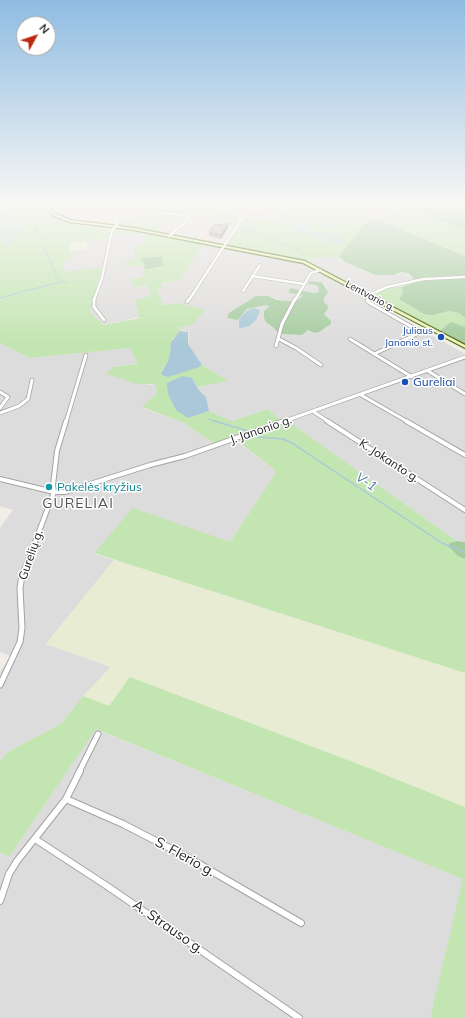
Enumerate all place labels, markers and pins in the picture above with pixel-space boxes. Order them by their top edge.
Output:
place label: Juliaus Janonio st. [385,325,433,348]
marker: Juliaus Janonio st. [436,332,446,342]
place label: Gureliai [413,375,455,389]
marker: Gureliai [400,377,410,387]
place label: Pakelės kryžius [57,480,142,494]
marker: Pakelės kryžius [44,482,54,492]

